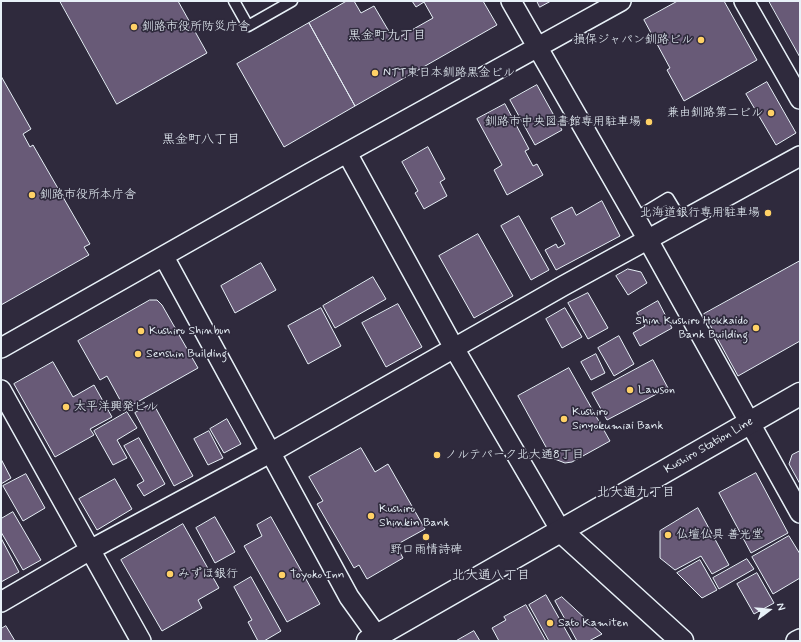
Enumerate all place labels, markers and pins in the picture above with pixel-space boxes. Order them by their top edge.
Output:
place label: 釧路市役所防災庁舎 [142,20,250,34]
marker: 釧路市役所防災庁舎 [129,22,139,32]
place label: 損保ジャパン釧路ビル [573,33,693,47]
marker: 損保ジャパン釧路ビル [696,35,706,45]
place label: NTT東日本釧路黒金ビル [383,66,515,80]
marker: NTT東日本釧路黒金ビル [370,68,380,78]
place label: 兼由釧路第二ビル [667,106,763,120]
marker: 兼由釧路第二ビル [766,108,776,118]
place label: 釧路市中央図書館専用駐車場 [485,115,641,129]
marker: 釧路市中央図書館専用駐車場 [644,117,654,127]
place label: 釧路市役所本庁舎 [40,188,136,202]
marker: 釧路市役所本庁舎 [27,190,37,200]
place label: 北海道銀行専用駐車場 [640,206,760,220]
marker: 北海道銀行専用駐車場 [763,208,773,218]
place label: Shin Kushiro Hokkaido Bank Building [635,314,748,342]
marker: Shin Kushiro Hokkaido Bank Building [751,323,761,333]
place label: Kushiro Shinbun [149,324,231,338]
marker: Kushiro Shinbun [136,326,146,336]
place label: Senshin Building [146,347,227,361]
marker: Senshin Building [133,349,143,359]
place label: Lawson [638,383,675,397]
marker: Lawson [625,385,635,395]
place label: 太平洋興発ビル [74,400,158,414]
marker: 太平洋興発ビル [61,402,71,412]
place label: Kushiro Sinyokumiai Bank [572,405,664,433]
marker: Kushiro Sinyokumiai Bank [559,414,569,424]
place label: ノルテパーク北大通8丁目 [445,448,584,462]
marker: ノルテパーク北大通8丁目 [432,450,442,460]
place label: Kushiro Shinkin Bank [379,502,449,530]
marker: Kushiro Shinkin Bank [366,511,376,521]
place label: 仏壇仏具 善光堂 [676,528,763,542]
marker: 仏壇仏具 善光堂 [663,530,673,540]
marker: 野口雨情詩碑 [421,532,431,542]
place label: 野口雨情詩碑 [390,543,462,557]
place label: みずほ銀行 [178,567,238,581]
place label: Toyoko Inn [290,568,345,582]
marker: みずほ銀行 [165,569,175,579]
marker: Toyoko Inn [277,570,287,580]
place label: Sato Kamiten [558,616,628,630]
marker: Sato Kamiten [545,618,555,628]

